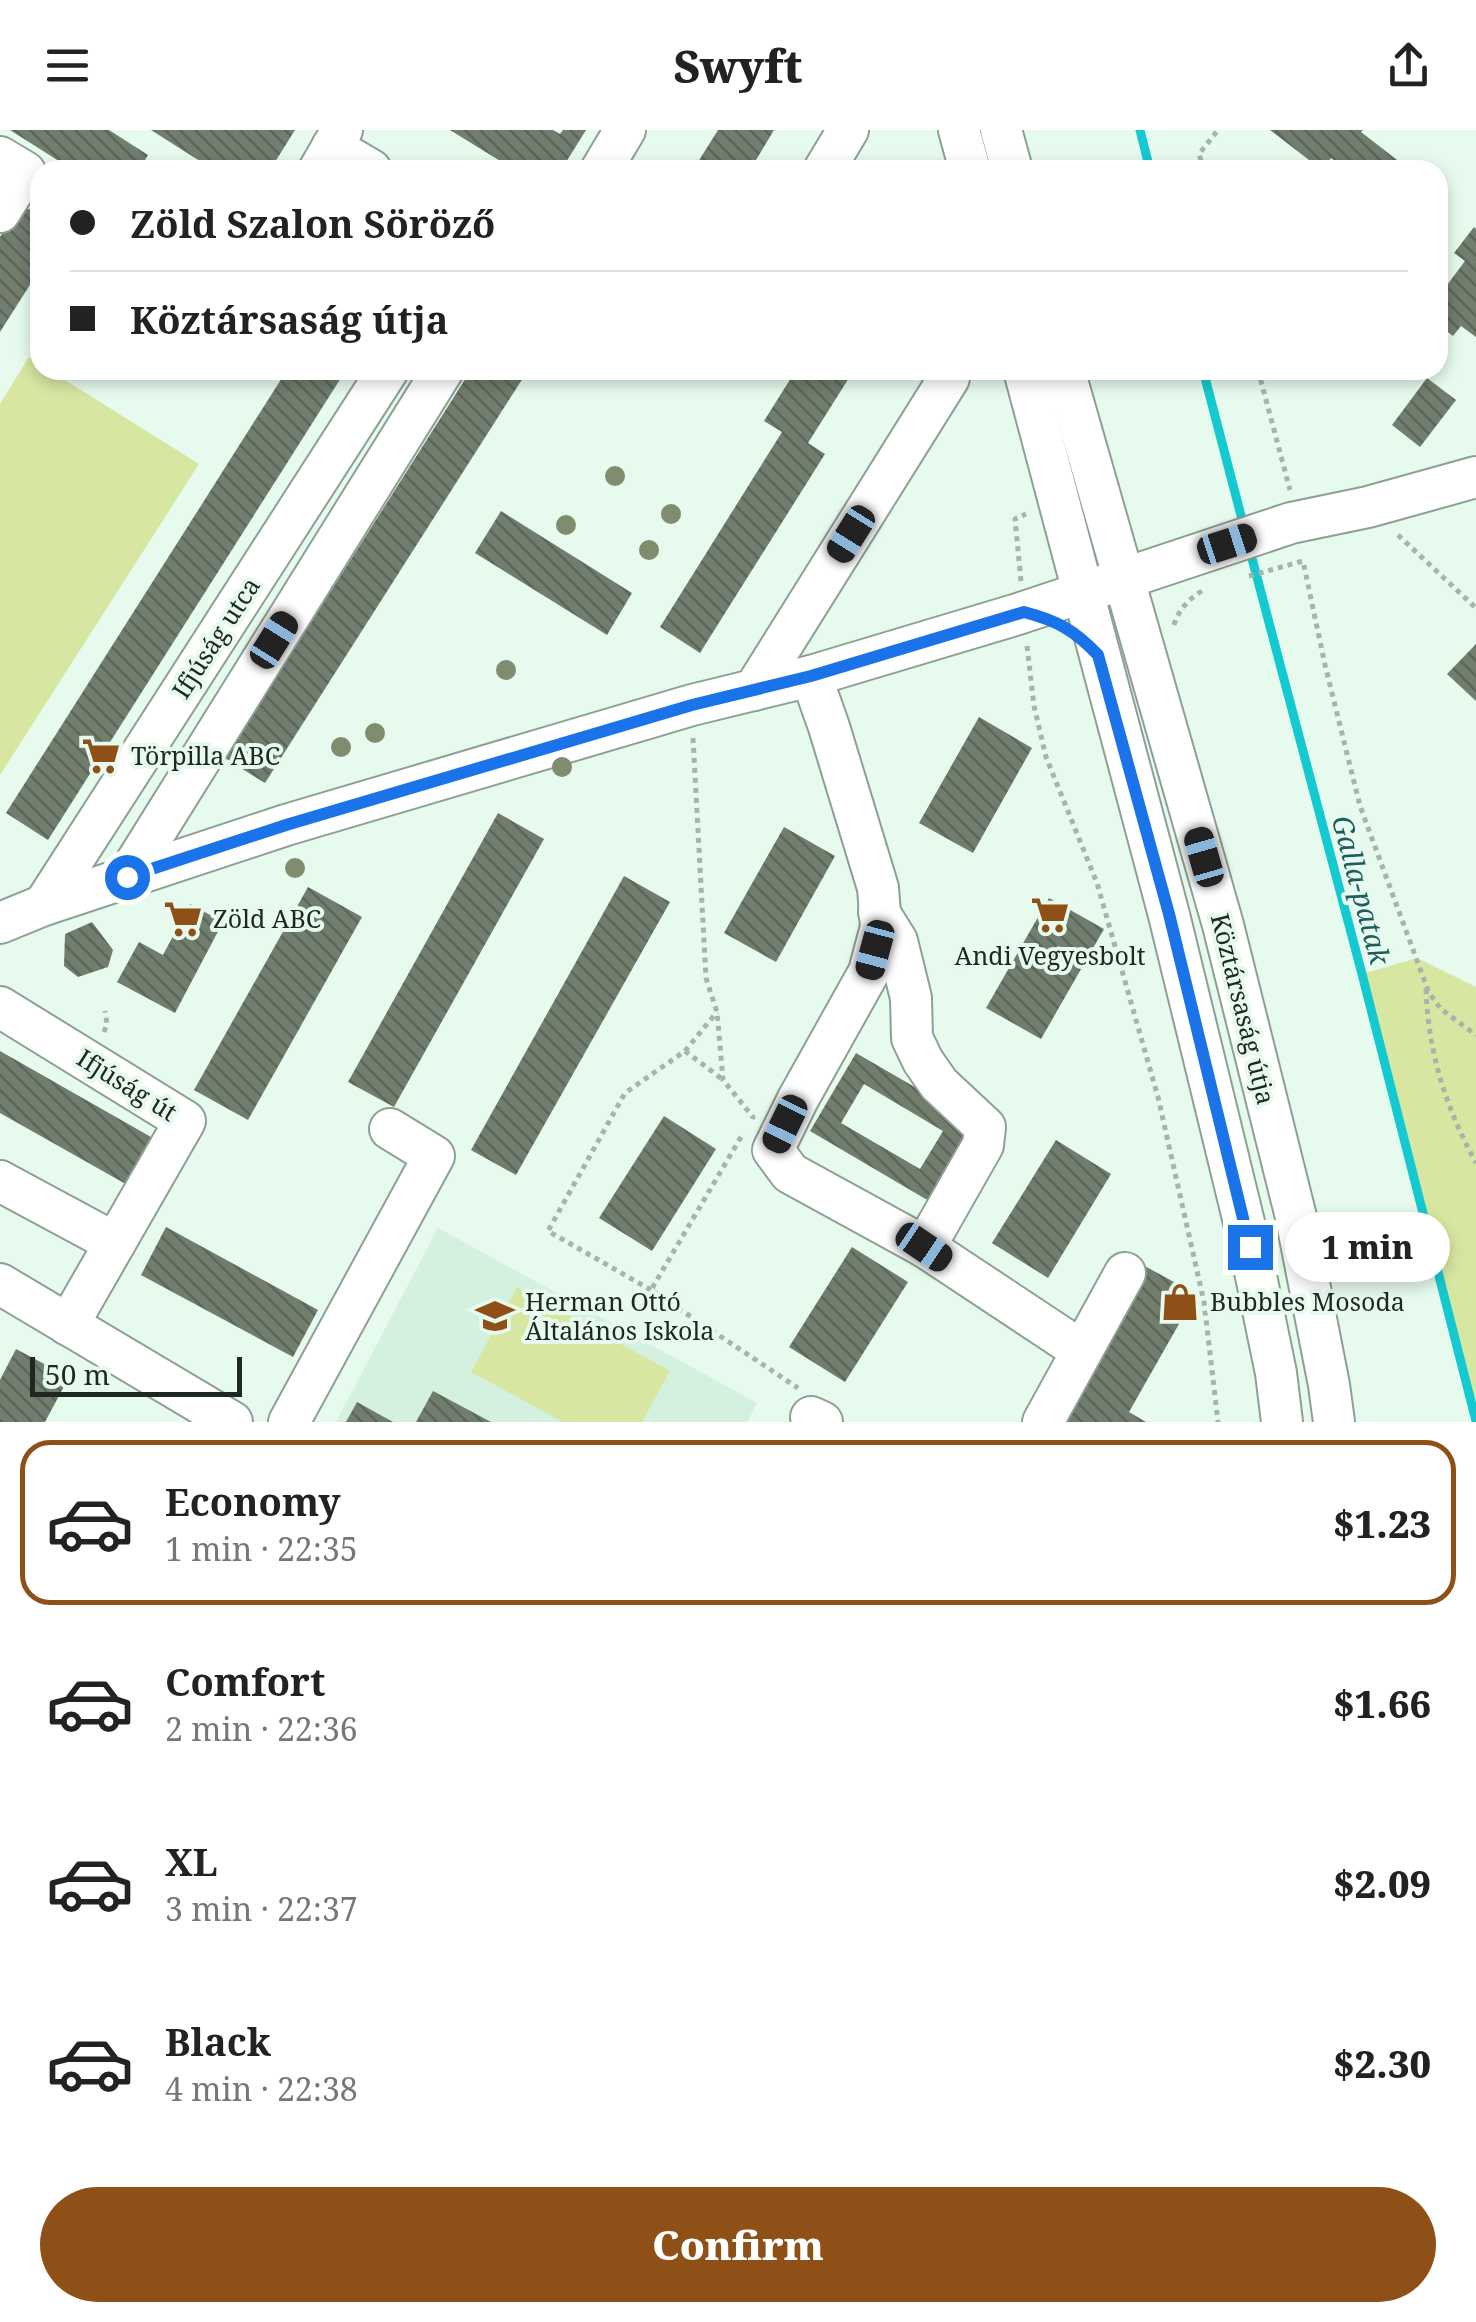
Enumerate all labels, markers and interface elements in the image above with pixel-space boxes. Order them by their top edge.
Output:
text: Swyft [673,35,803,96]
icon: menu [40,38,95,93]
icon: share [1381,38,1436,93]
text: Zöld Szalon Söröző [130,197,495,249]
text: Köztársaság útja [130,293,449,345]
car [822,501,880,567]
car [1194,520,1260,568]
street label: Ifjúság utca [163,570,267,705]
car [245,607,303,673]
supermarket icon: Törpilla ABC [80,735,122,777]
place label: Törpilla ABC [131,738,280,772]
water label: Galla-patak [1324,811,1400,970]
car [1181,824,1227,890]
route start [105,855,150,900]
supermarket icon: Andi Vegyesbolt [1029,894,1071,936]
supermarket icon: Zöld ABC [162,898,204,940]
place label: Zöld ABC [213,901,321,935]
street label: Köztársaság útja [1204,910,1284,1108]
car [853,917,897,983]
place label: Andi Vegyesbolt [955,938,1146,972]
street label: Ifjúság út [71,1040,184,1128]
car [758,1090,812,1158]
callout: 1 min [1285,1212,1450,1282]
car [891,1218,957,1276]
route end [1228,1225,1273,1270]
text: 1 min [1322,1225,1413,1268]
shop icon: Bubbles Mosoda [1159,1281,1201,1323]
place label: Herman Ottó Általános Iskola [525,1284,714,1347]
place label: Bubbles Mosoda [1210,1284,1405,1318]
school or university icon: Herman Ottó Általános Iskola [474,1295,516,1337]
scale bar [30,1352,242,1396]
text: 50 m [45,1355,110,1393]
text: Economy [165,1475,341,1527]
icon: car [45,1478,135,1568]
text: $1.23 [1333,1497,1431,1549]
text: 1 min · 22:35 [165,1527,358,1570]
text: Comfort [165,1655,325,1707]
icon: car [45,1658,135,1748]
text: $1.66 [1333,1677,1431,1729]
text: 2 min · 22:36 [165,1707,358,1750]
text: XL [165,1835,218,1887]
icon: car [45,1838,135,1928]
text: $2.09 [1333,1857,1431,1909]
text: 3 min · 22:37 [165,1887,358,1930]
text: Black [165,2015,271,2067]
icon: car [45,2018,135,2108]
text: $2.30 [1333,2037,1431,2089]
text: 4 min · 22:38 [165,2067,358,2110]
button: Confirm [40,2187,1436,2302]

